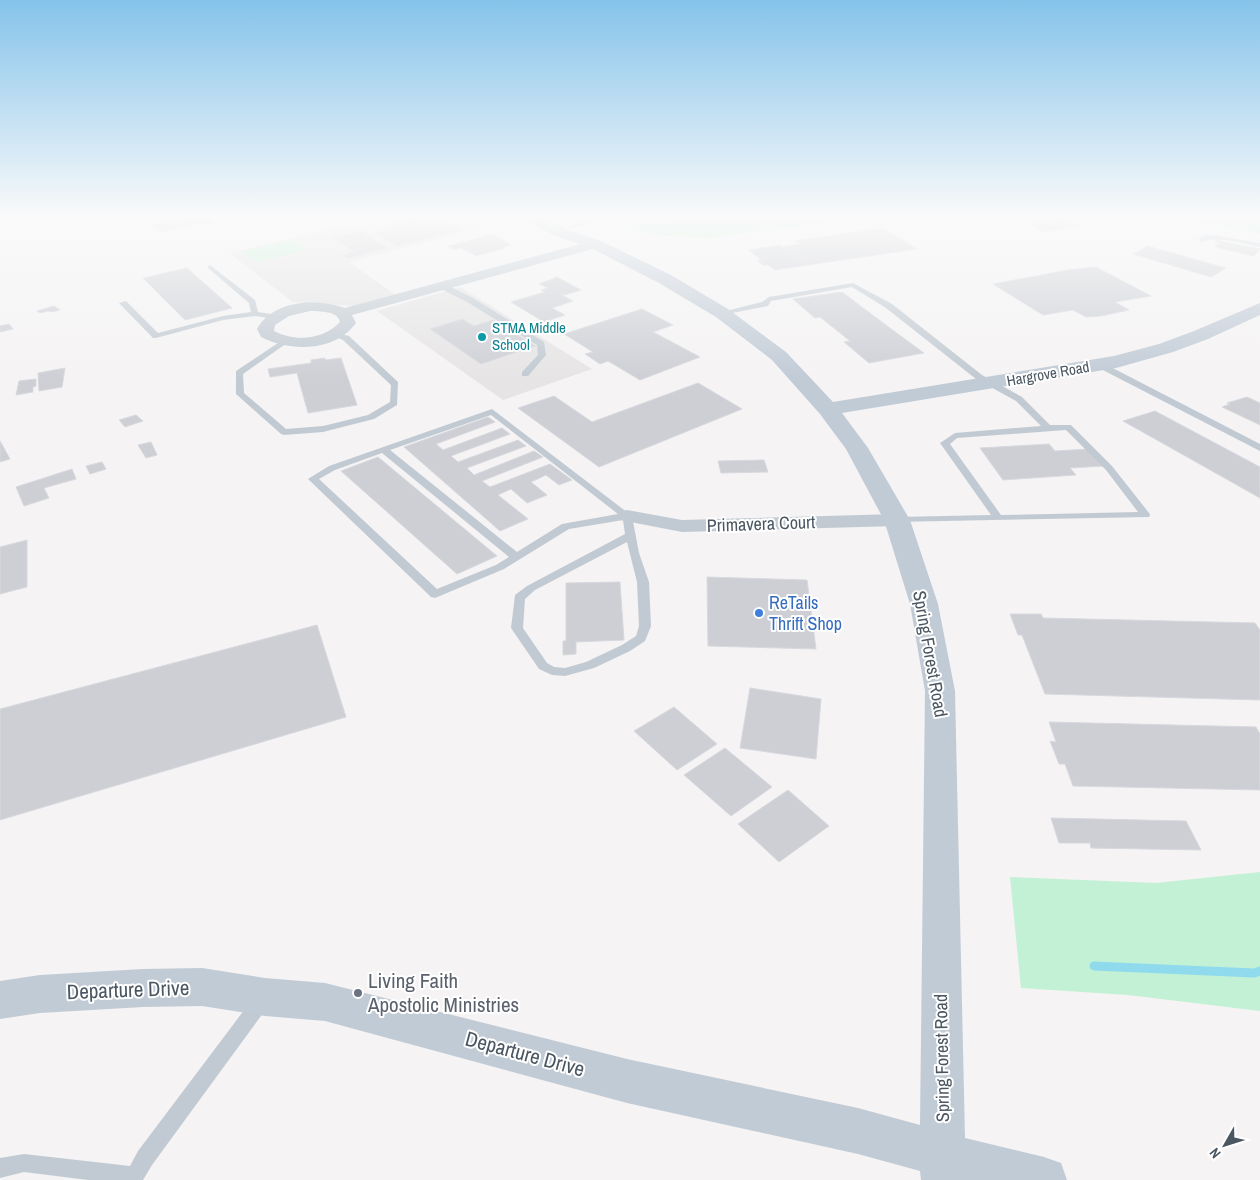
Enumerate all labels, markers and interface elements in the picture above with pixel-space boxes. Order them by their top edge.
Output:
place label: STMA Middle School [492,317,566,355]
marker: STMA Middle School [476,331,488,343]
street label: Hargrove Road [1005,356,1091,391]
street label: Primavera Court [706,509,816,538]
street label: Spring Forest Road [907,589,954,719]
place label: ReTails Thrift Shop [769,590,842,636]
marker: ReTails Thrift Shop [753,607,765,619]
place label: Living Faith Apostolic Ministries [367,966,519,1019]
street label: Departure Drive [66,973,190,1006]
marker: Living Faith Apostolic Ministries [352,987,364,999]
street label: Spring Forest Road [928,994,955,1122]
street label: Departure Drive [462,1024,588,1083]
north arrow [1200,1120,1250,1170]
text: N [1205,1144,1225,1162]

